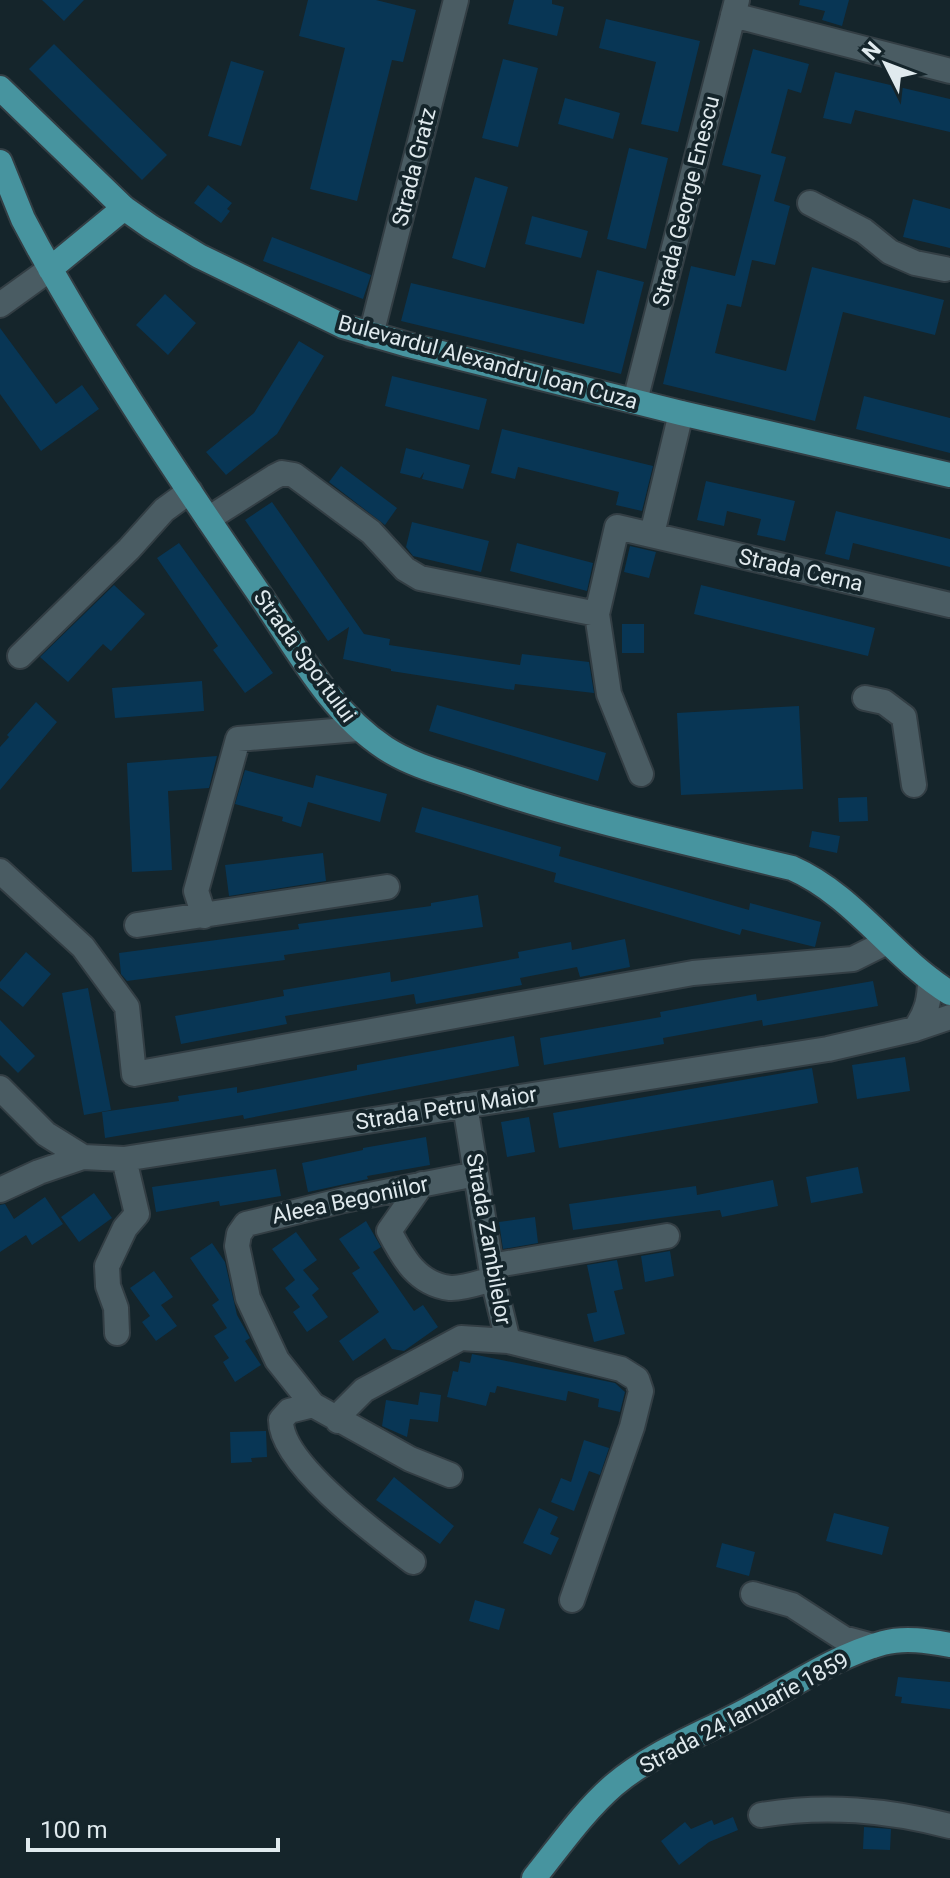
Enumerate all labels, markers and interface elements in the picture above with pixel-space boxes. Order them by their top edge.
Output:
north arrow [846,24,926,104]
text: N [857,37,886,65]
street label: Strada George Enescu [648,93,724,309]
street label: Strada Gratz [387,105,441,229]
street label: Bulevardul Alexandru Ioan Cuza [336,310,640,414]
street label: Strada Cerna [736,544,866,596]
street label: Strada Sportului [249,585,361,727]
street label: Strada Petru Maior [354,1081,539,1135]
street label: Strada Zambilelor [462,1151,516,1327]
street label: Aleea Begoniilor [270,1171,431,1229]
street label: Strada 24 Ianuarie 1859 [635,1647,853,1779]
scale bar [28,1802,278,1852]
text: 100 m [40,1816,107,1844]

